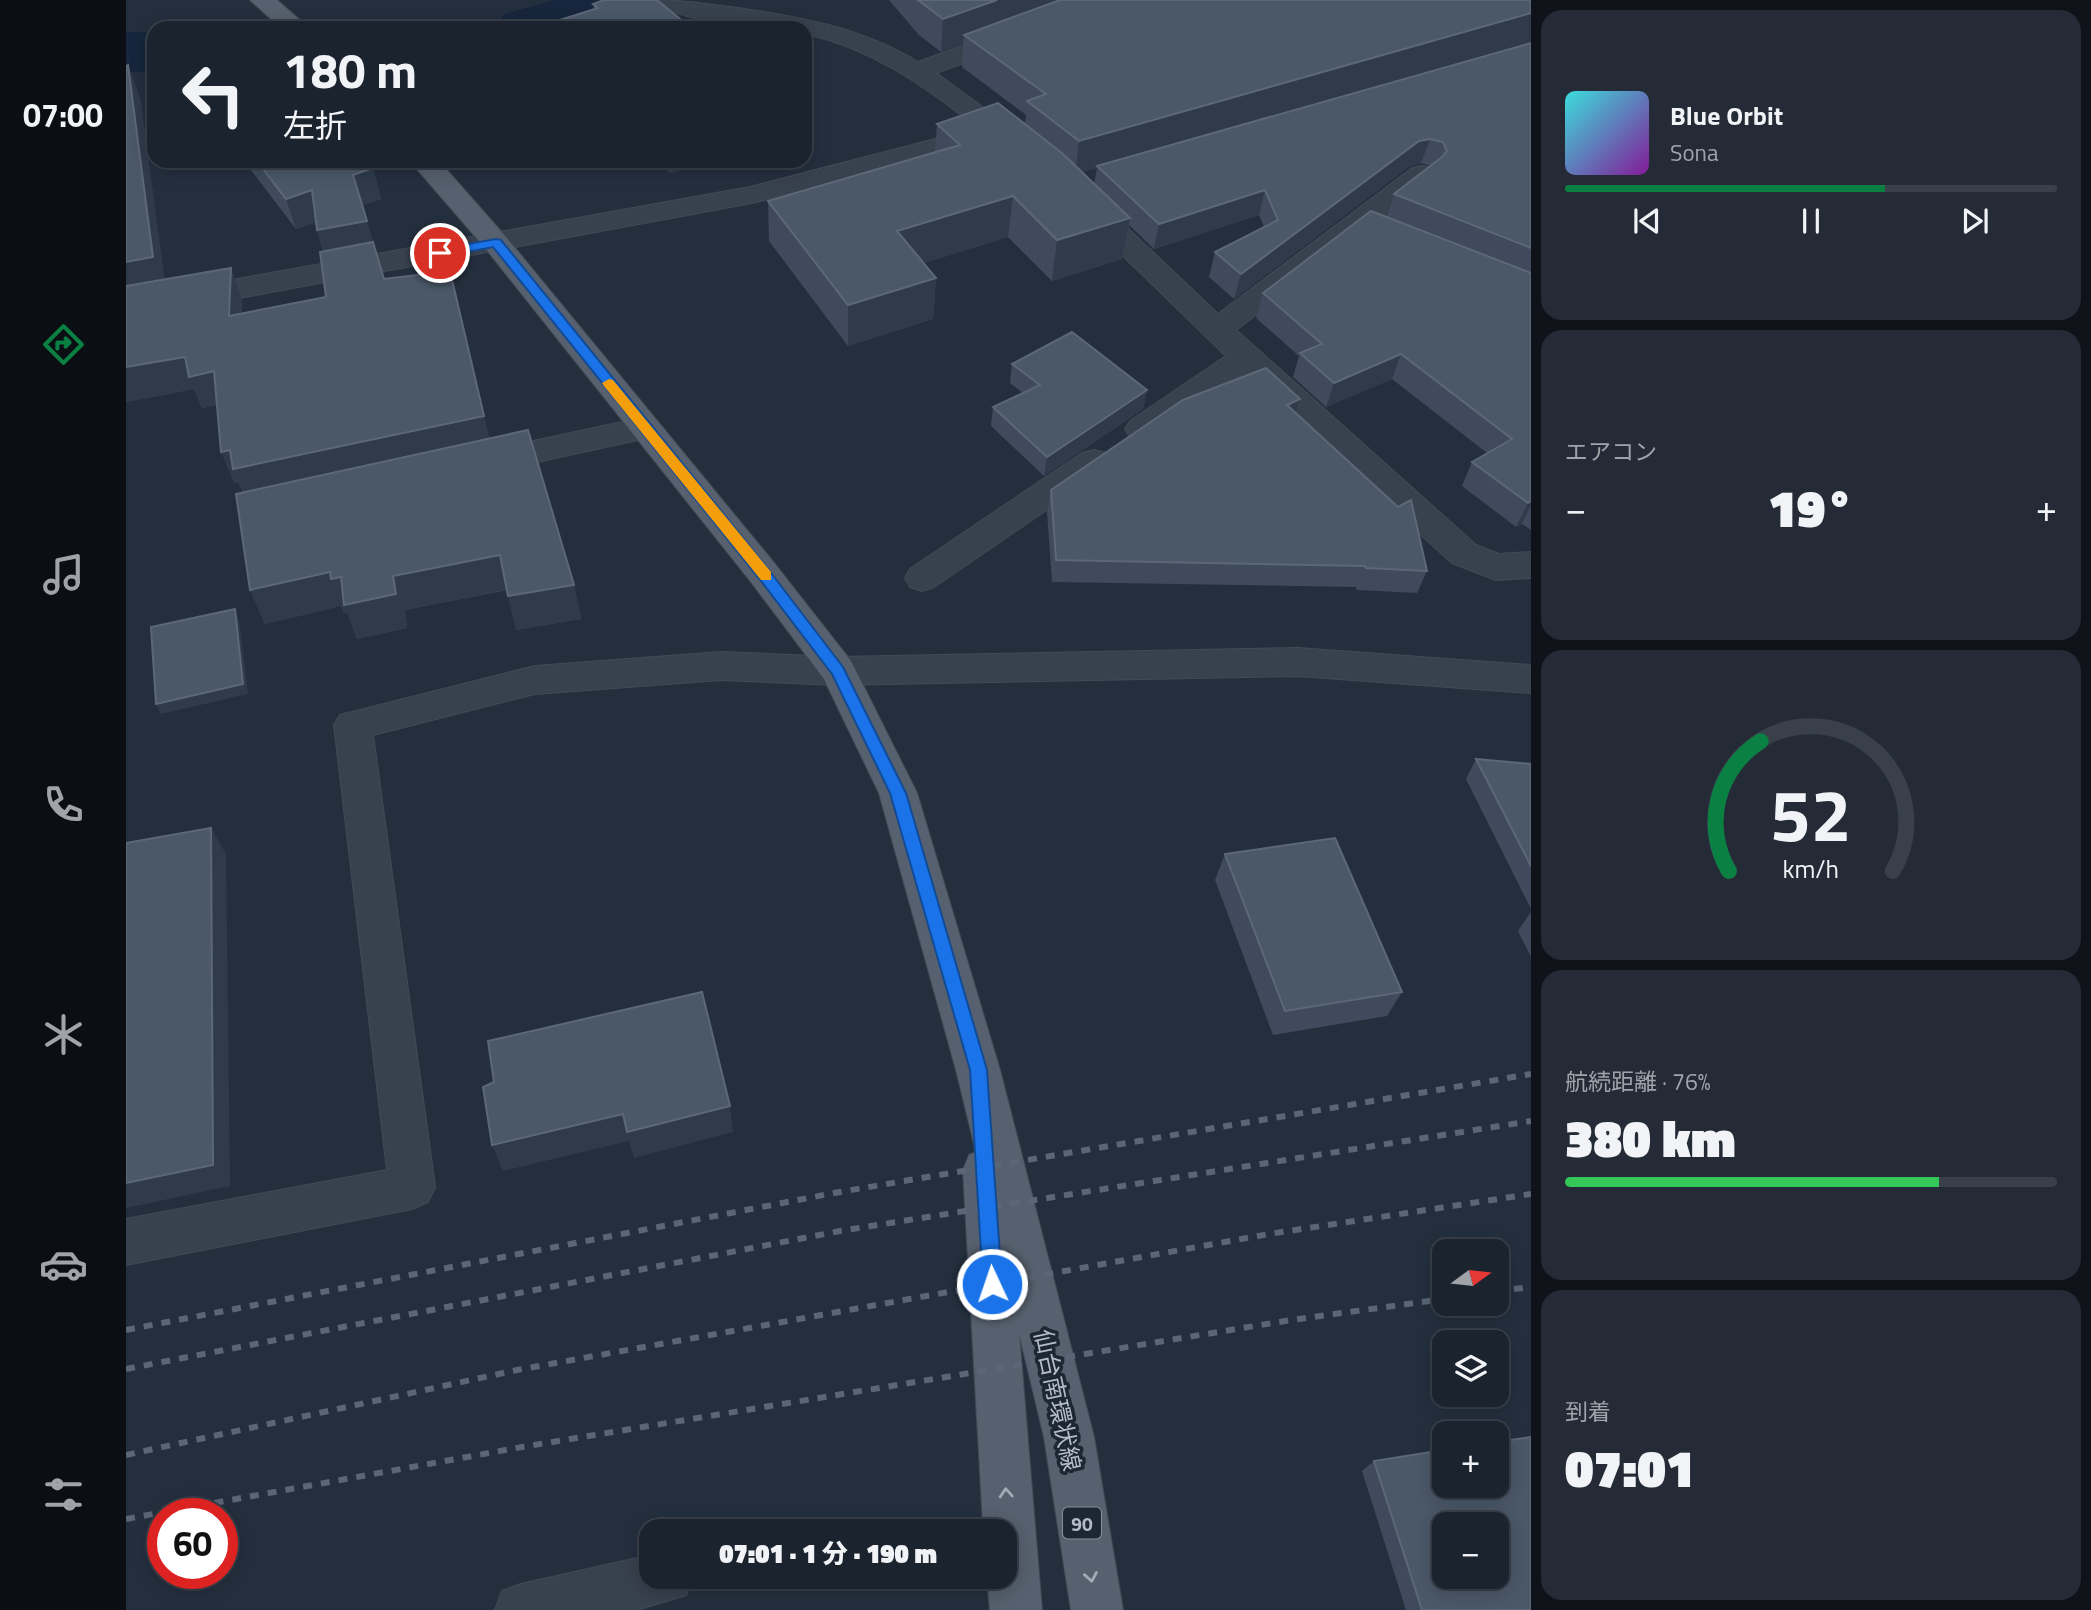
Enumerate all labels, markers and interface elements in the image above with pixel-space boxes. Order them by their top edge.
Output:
text: 180 m [283,32,417,107]
icon: left [168,49,259,140]
text: 07:00 [23,91,103,139]
text: Blue Orbit [1670,96,1783,135]
text: 左折 [283,101,347,149]
text: Sona [1670,135,1718,170]
icon: previous [1628,202,1666,240]
icon: pause [1792,202,1830,240]
icon: next [1956,202,1994,240]
pin [410,223,470,283]
icon: arrive [421,234,459,272]
icon: directions [39,320,88,369]
text: エアコン [1565,434,1657,469]
text: 19° [1768,468,1854,547]
text: − [1565,479,1586,537]
text: + [2036,479,2057,537]
icon: music [39,550,88,599]
text: 52 [1770,759,1852,869]
icon: phone [39,780,88,829]
text: km/h [1783,850,1839,888]
icon: climate [39,1010,88,1059]
text: 航続距離 · 76% [1565,1064,1711,1099]
text: 380 km [1565,1098,1736,1177]
north arrow [1432,1239,1508,1316]
map controls [1432,1239,1509,1589]
icon: car [39,1240,88,1289]
position arrow [955,1247,1029,1321]
street label: 仙台南環状線 [1025,1326,1091,1474]
button: layers [1432,1330,1509,1407]
text: 到着 [1565,1394,1611,1429]
button: + [1432,1421,1509,1498]
text: 07:01 [1565,1428,1694,1507]
icon: filters [39,1470,88,1519]
one-way arrow [999,1487,1014,1498]
speed limit sign: 60 [147,1498,238,1589]
road number: 90 [1063,1508,1101,1539]
button: − [1432,1512,1509,1589]
text: 07:01 · 1 分 · 190 m [719,1534,937,1573]
one-way arrow [1083,1571,1098,1583]

